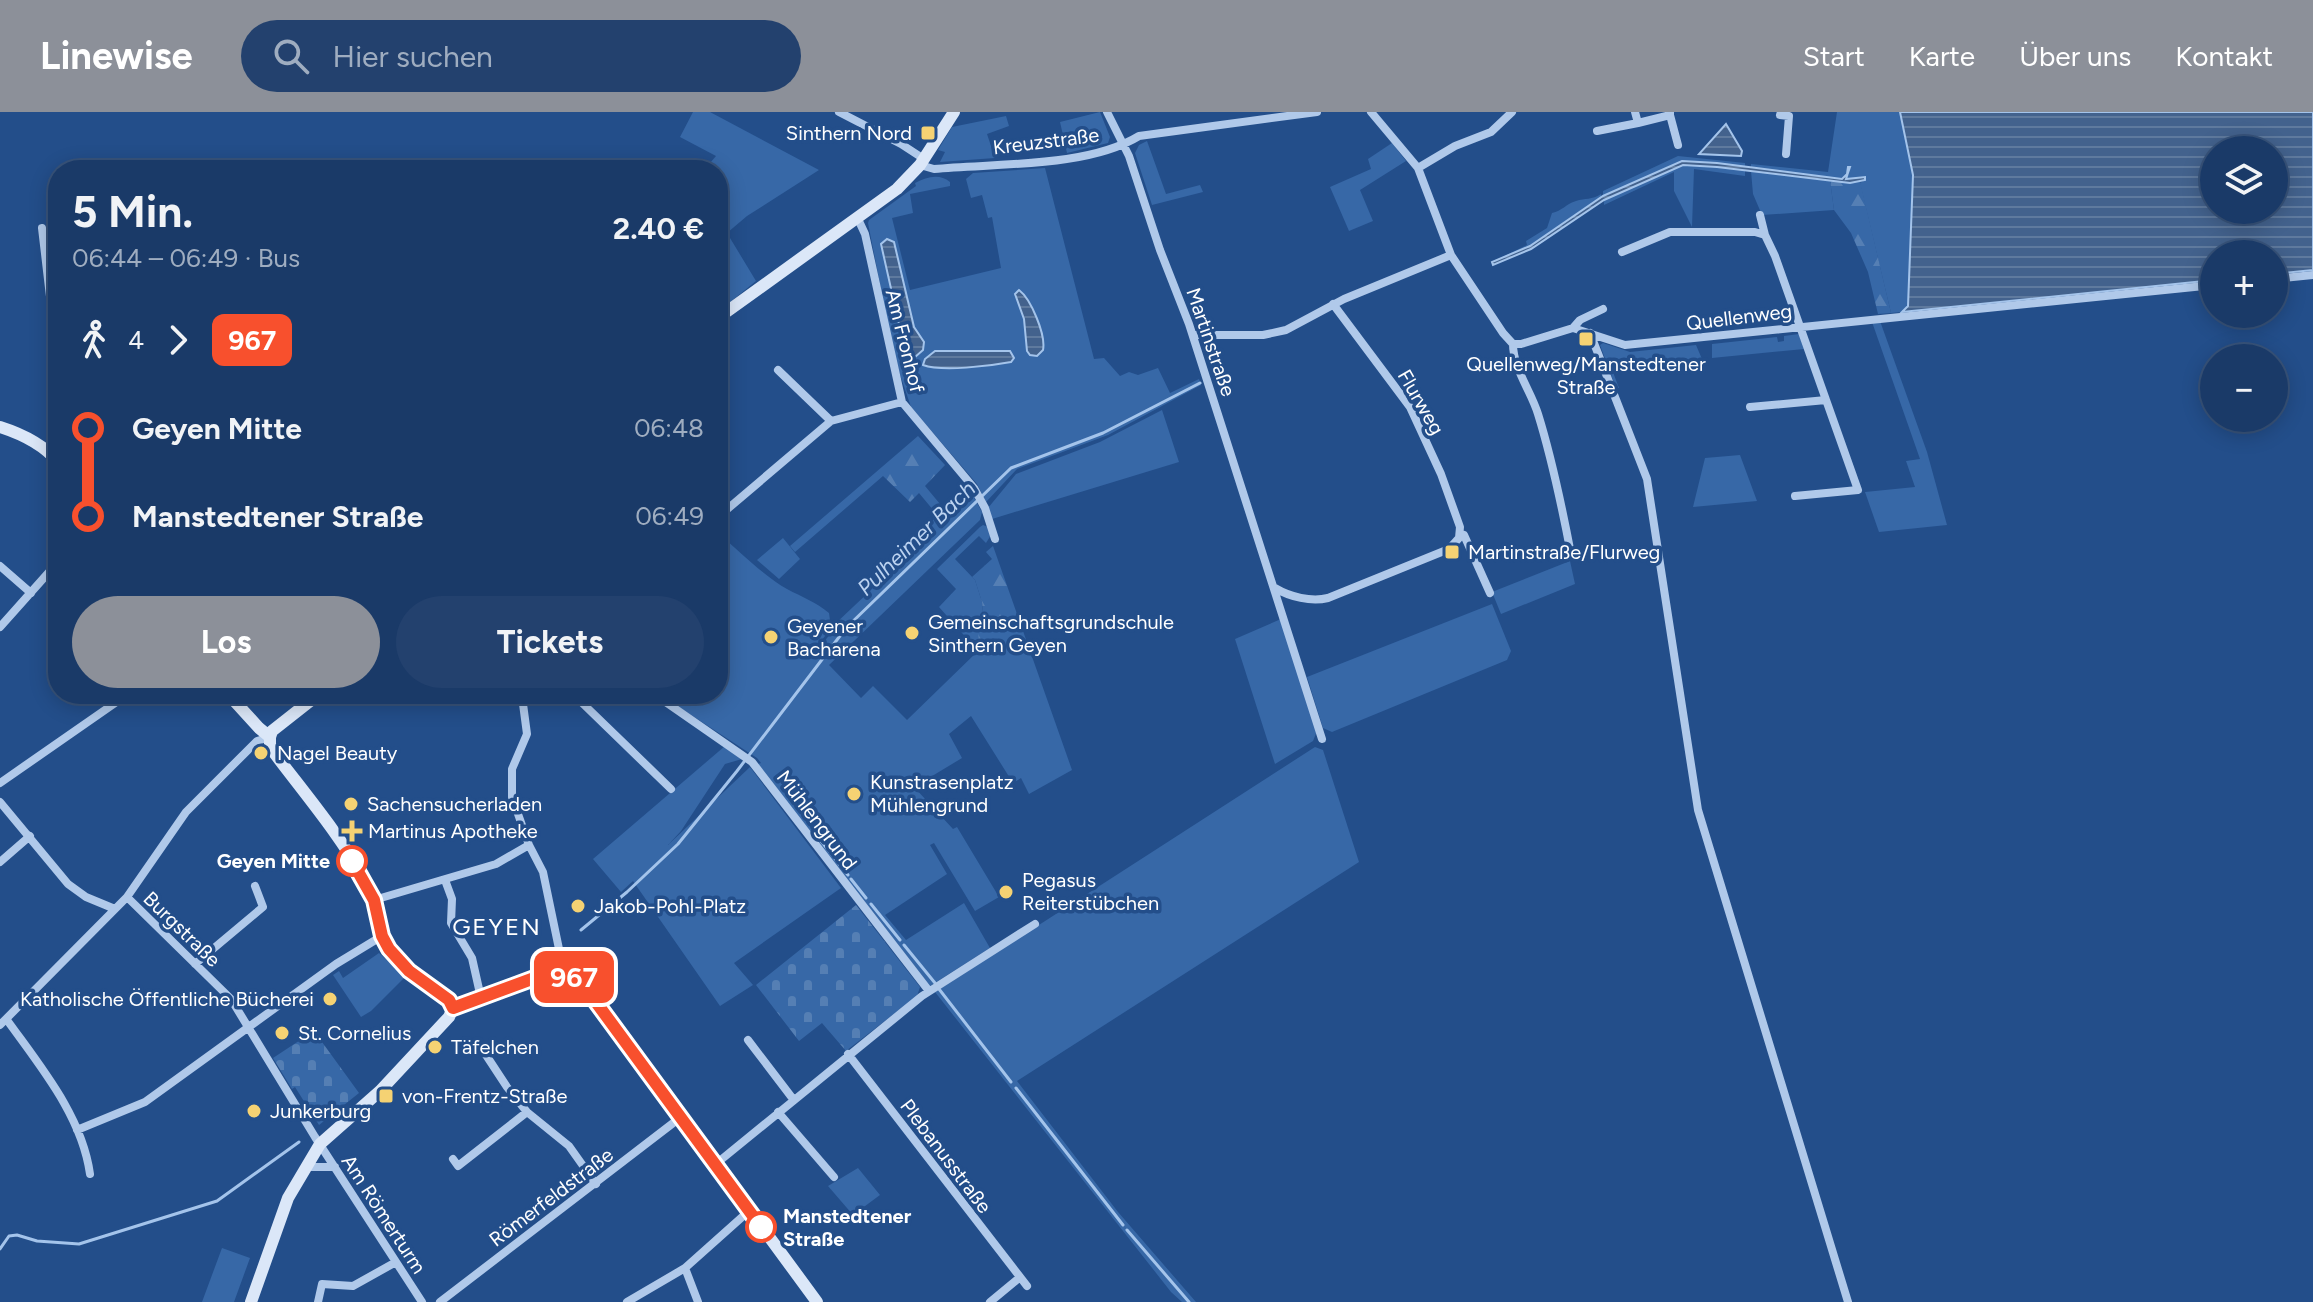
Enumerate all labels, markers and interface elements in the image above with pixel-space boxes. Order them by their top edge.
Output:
search box [241,20,801,92]
text: Linewise [40,33,193,79]
icon: search [269,34,313,78]
text: Hier suchen [333,38,493,75]
text: Start [1803,39,1865,73]
text: Karte [1909,39,1975,73]
text: Über uns [2019,39,2131,73]
text: Kontakt [2175,39,2273,73]
place label: Sinthern Nord [786,121,912,145]
street label: Kreuzstraße [991,123,1101,159]
marker: Sinthern Nord [919,124,937,142]
map controls [2200,136,2288,432]
button: layers [2200,136,2288,224]
text: 5 Min. [72,185,193,238]
text: 2.40 € [613,210,704,247]
button: + [2200,240,2288,328]
text: 06:44 – 06:49 · Bus [72,242,300,274]
street label: Martinstraße [1181,285,1241,400]
street label: Am Fronhof [881,287,930,396]
street label: Quellenweg [1685,299,1793,335]
icon: walk [72,318,116,362]
icon: forward [156,318,200,362]
text: 967 [228,323,276,357]
text: 4 [128,324,144,356]
marker: Quellenweg/Manstedtener Straße [1577,330,1595,348]
button: − [2200,344,2288,432]
place label: Quellenweg/Manstedtener Straße [1466,352,1706,399]
street label: Flurweg [1393,365,1449,439]
text: Geyen Mitte [132,410,302,447]
text: 06:48 [634,412,704,444]
water label: Pulheimer Bach [852,475,981,601]
text: Manstedtener Straße [132,498,423,535]
text: 06:49 [635,500,704,532]
place label: Martinstraße/Flurweg [1468,540,1660,564]
marker: Martinstraße/Flurweg [1443,543,1461,561]
button: Los [72,596,380,688]
button: Tickets [396,596,704,688]
place label: Gemeinschaftsgrundschule Sinthern Geyen [928,610,1174,657]
place label: Geyener Bacharena [787,614,881,661]
marker: Gemeinschaftsgrundschule Sinthern Geyen [903,624,921,642]
marker: Geyener Bacharena [762,628,780,646]
place label: Nagel Beauty [277,741,398,765]
marker: Nagel Beauty [252,744,270,762]
street label: Mühlengrund [772,766,862,874]
place label: Kunstrasenplatz Mühlengrund [870,770,1014,817]
marker: Kunstrasenplatz Mühlengrund [845,785,863,803]
place label: Sachensucherladen [367,792,542,816]
marker: Sachensucherladen [342,795,360,813]
place label: Martinus Apotheke [368,819,538,843]
marker: Martinus Apotheke [343,822,361,840]
marker: Geyen Mitte [337,846,367,876]
place label: Geyen Mitte [217,849,330,873]
place label: Pegasus Reiterstübchen [1022,868,1159,915]
marker: Pegasus Reiterstübchen [997,883,1015,901]
street label: Burgstraße [138,886,226,972]
place label: Jakob-Pohl-Platz [594,894,746,918]
marker: Jakob-Pohl-Platz [569,897,587,915]
district label: GEYEN [452,912,542,941]
line badge: 967 [528,951,620,1003]
text: 967 [550,960,598,994]
place label: Katholische Öffentliche Bücherei [20,987,314,1011]
marker: Katholische Öffentliche Bücherei [321,990,339,1008]
place label: St. Cornelius [298,1021,411,1045]
marker: St. Cornelius [273,1024,291,1042]
place label: Täfelchen [451,1035,539,1059]
marker: Täfelchen [426,1038,444,1056]
place label: von-Frentz-Straße [402,1084,568,1108]
marker: von-Frentz-Straße [377,1087,395,1105]
street label: Plebanusstraße [895,1094,997,1218]
place label: Junkerburg [270,1099,371,1123]
marker: Junkerburg [245,1102,263,1120]
street label: Römerfeldstraße [484,1142,618,1251]
street label: Am Römerturm [337,1150,431,1278]
place label: Manstedtener Straße [783,1204,912,1251]
marker: Manstedtener Straße [746,1212,776,1242]

